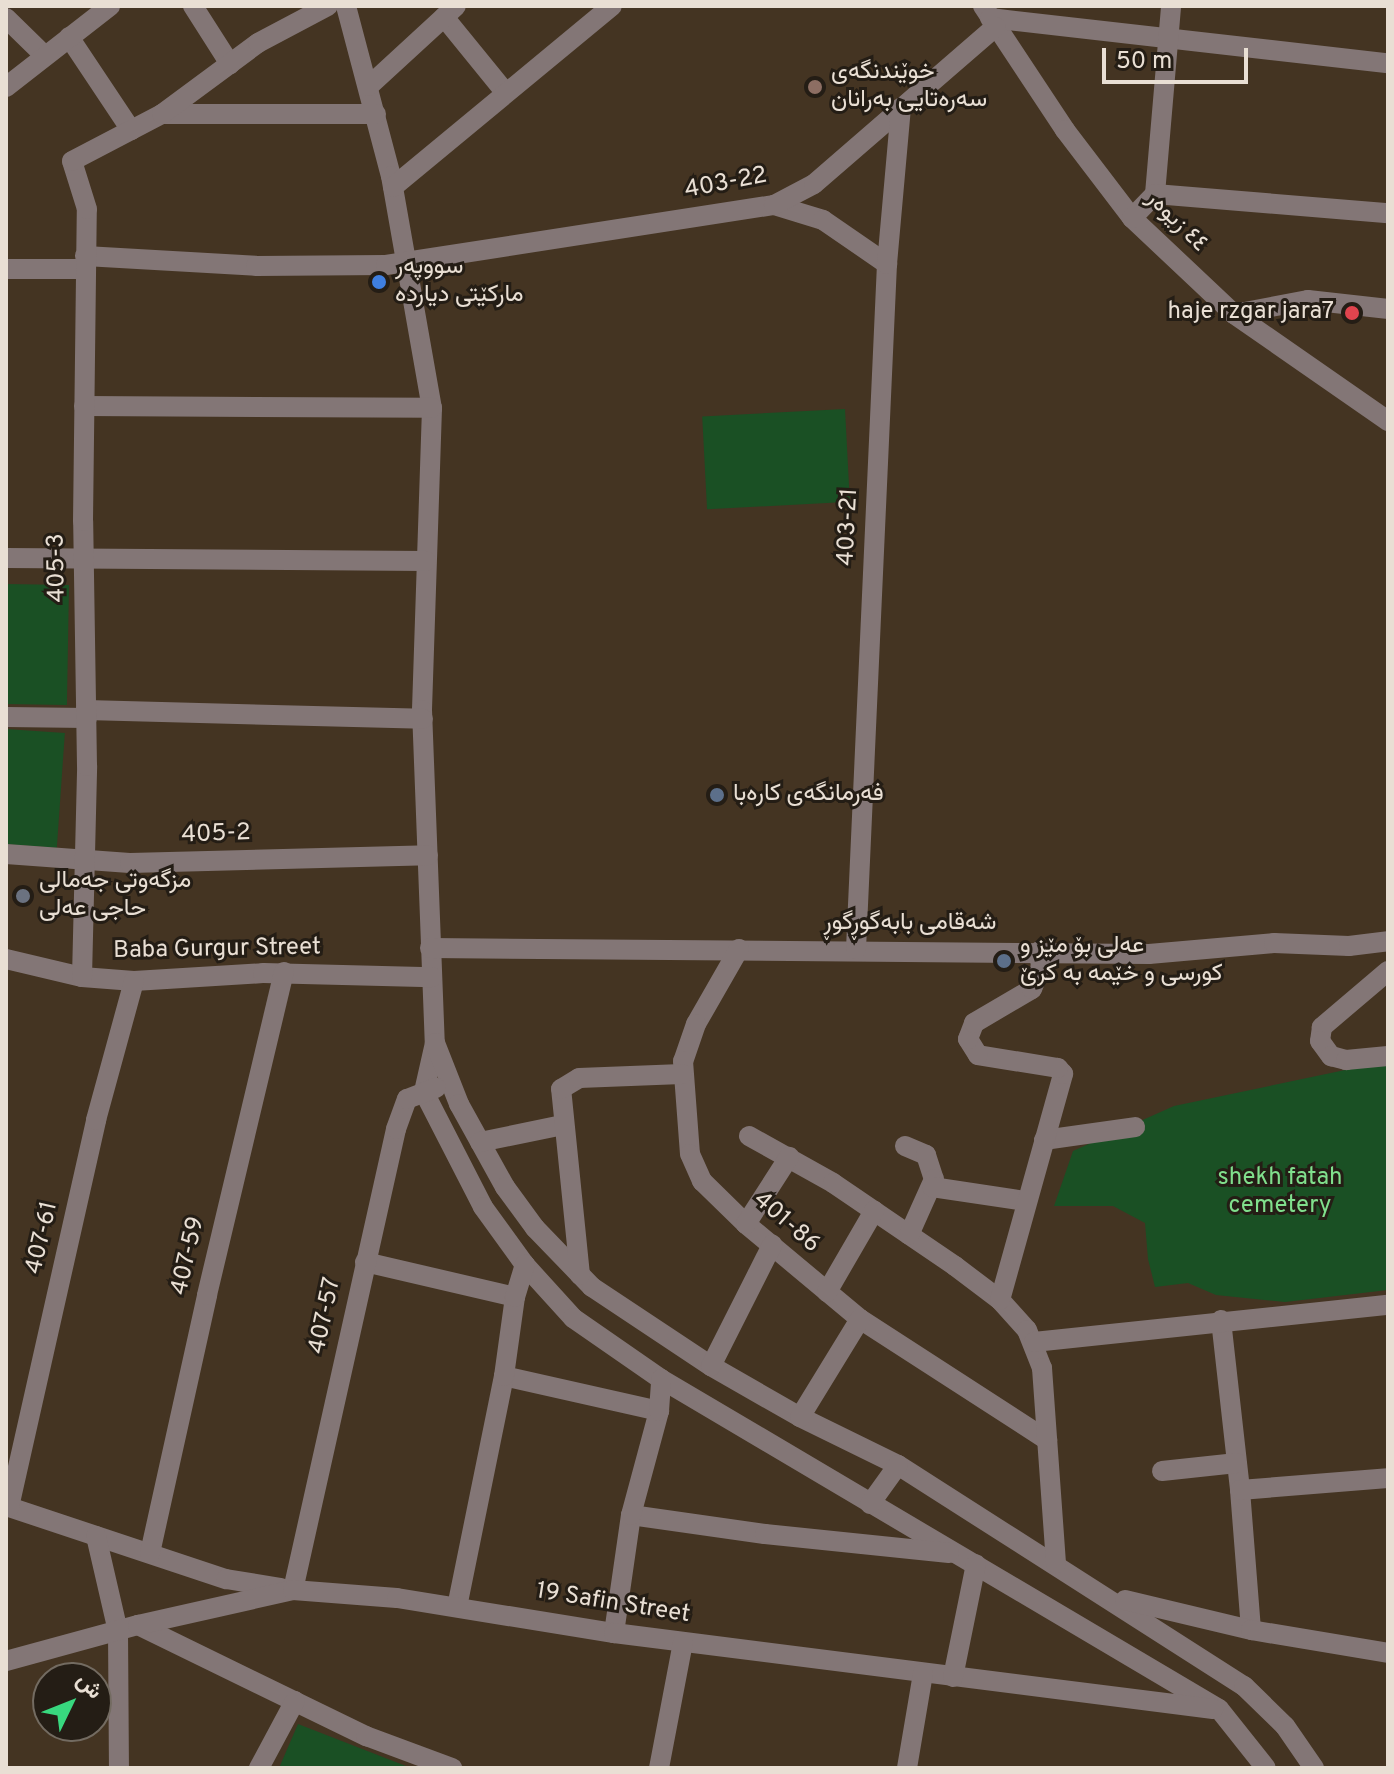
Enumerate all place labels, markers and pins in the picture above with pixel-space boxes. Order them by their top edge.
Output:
place label: خوێندنگەی سەرەتایی بەرانان [831,59,987,115]
marker: خوێندنگەی سەرەتایی بەرانان [806,78,824,96]
place label: سووپەر مارکێتی دیاردە [395,254,523,310]
marker: سووپەر مارکێتی دیاردە [370,273,388,291]
place label: haje rzgar jara7 [1167,299,1334,327]
marker: haje rzgar jara7 [1341,302,1363,324]
place label: فەرمانگەی کارەبا [733,781,884,809]
marker: فەرمانگەی کارەبا [708,786,726,804]
place label: مزگەوتی جەمالی حاجی عەلی [39,868,191,924]
marker: مزگەوتی جەمالی حاجی عەلی [14,887,32,905]
place label: عەلی بۆ مێز و کورسی و خێمە بە کرێ [1020,933,1223,989]
marker: عەلی بۆ مێز و کورسی و خێمە بە کرێ [995,952,1013,970]

